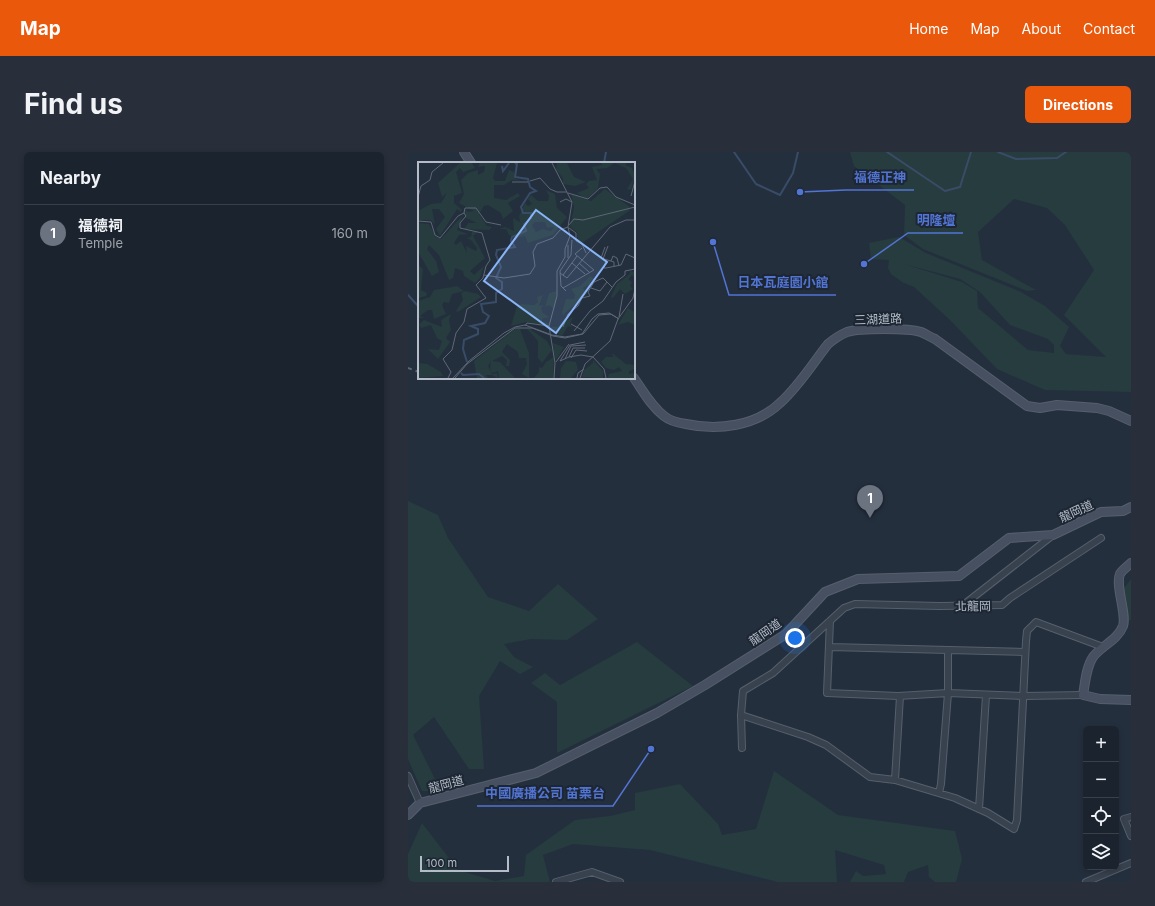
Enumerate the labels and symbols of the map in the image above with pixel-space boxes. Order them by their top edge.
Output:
inset map [418,162,635,379]
callout: 福德正神 [846,165,914,190]
text: 福德正神 [854,169,906,185]
callout: 明隆壇 [908,208,963,233]
text: 明隆壇 [916,212,956,228]
callout: 日本瓦庭園小館 [729,270,836,295]
text: 日本瓦庭園小館 [737,274,829,290]
street label: 三湖道路 [854,311,902,327]
pin: 1 [857,485,883,518]
street label: 龍岡道 [1056,497,1096,525]
street label: 北龍岡 [955,598,991,614]
street label: 龍岡道 [746,616,784,648]
your location [785,628,805,648]
street label: 龍岡道 [427,772,465,796]
callout: 中國廣播公司 苗栗台 [477,781,613,806]
text: 中國廣播公司 苗栗台 [485,785,605,801]
scale bar [420,854,509,873]

